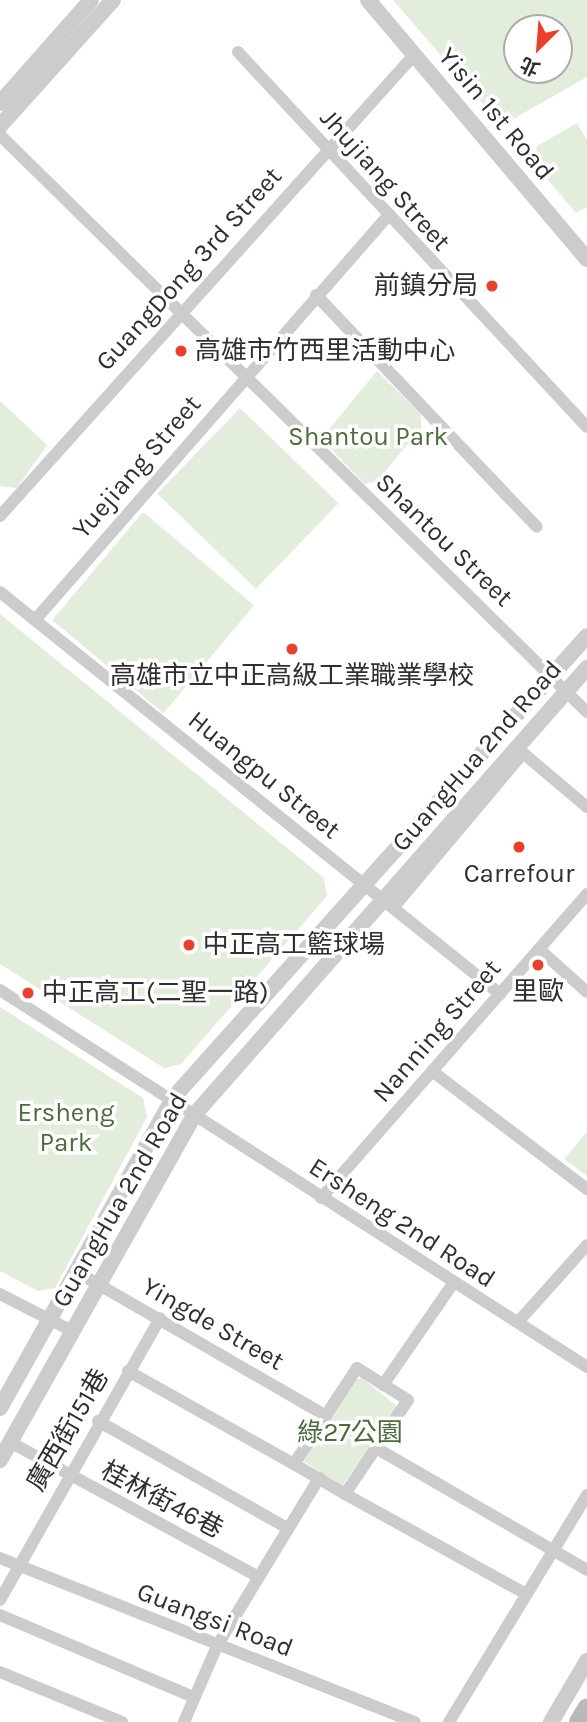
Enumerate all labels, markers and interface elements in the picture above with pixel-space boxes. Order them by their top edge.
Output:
north arrow [503,14,573,84]
street label: Yisin 1st Road [432,41,560,187]
text: 北 [517,52,543,80]
street label: Jhujiang Street [313,103,457,257]
street label: GuangDong 3rd Street [89,161,289,377]
place label: 前鎮分局 [374,270,478,302]
marker: 前鎮分局 [484,278,500,294]
place label: 高雄市竹西里活動中心 [195,335,455,367]
marker: 高雄市竹西里活動中心 [173,343,189,359]
street label: Yuejiang Street [66,389,208,545]
park label: Shantou Park [288,421,448,453]
street label: Shantou Street [369,467,519,613]
marker: 高雄市立中正高級工業職業學校 [284,641,300,657]
street label: GuangHua 2nd Road [386,654,568,858]
place label: 高雄市立中正高級工業職業學校 [110,660,474,692]
street label: Huangpu Street [182,704,346,846]
marker: Carrefour [511,839,527,855]
place label: Carrefour [464,858,574,890]
place label: 中正高工籃球場 [203,929,385,961]
marker: 中正高工籃球場 [181,937,197,953]
street label: Nanning Street [366,953,508,1109]
marker: 里歐 [530,957,546,973]
place label: 里歐 [512,976,564,1008]
place label: 中正高工(二聖一路) [42,977,268,1009]
marker: 中正高工(二聖一路) [20,985,36,1001]
street label: GuangHua 2nd Road [46,1087,194,1313]
park label: Ersheng Park [17,1097,115,1158]
street label: Ersheng 2nd Road [303,1151,501,1295]
street label: Yingde Street [136,1271,290,1377]
street label: 廣西街151巷 [21,1363,115,1497]
park label: 綠27公園 [297,1417,403,1449]
street label: 桂林街46巷 [96,1455,228,1545]
street label: Guangsi Road [133,1576,297,1664]

